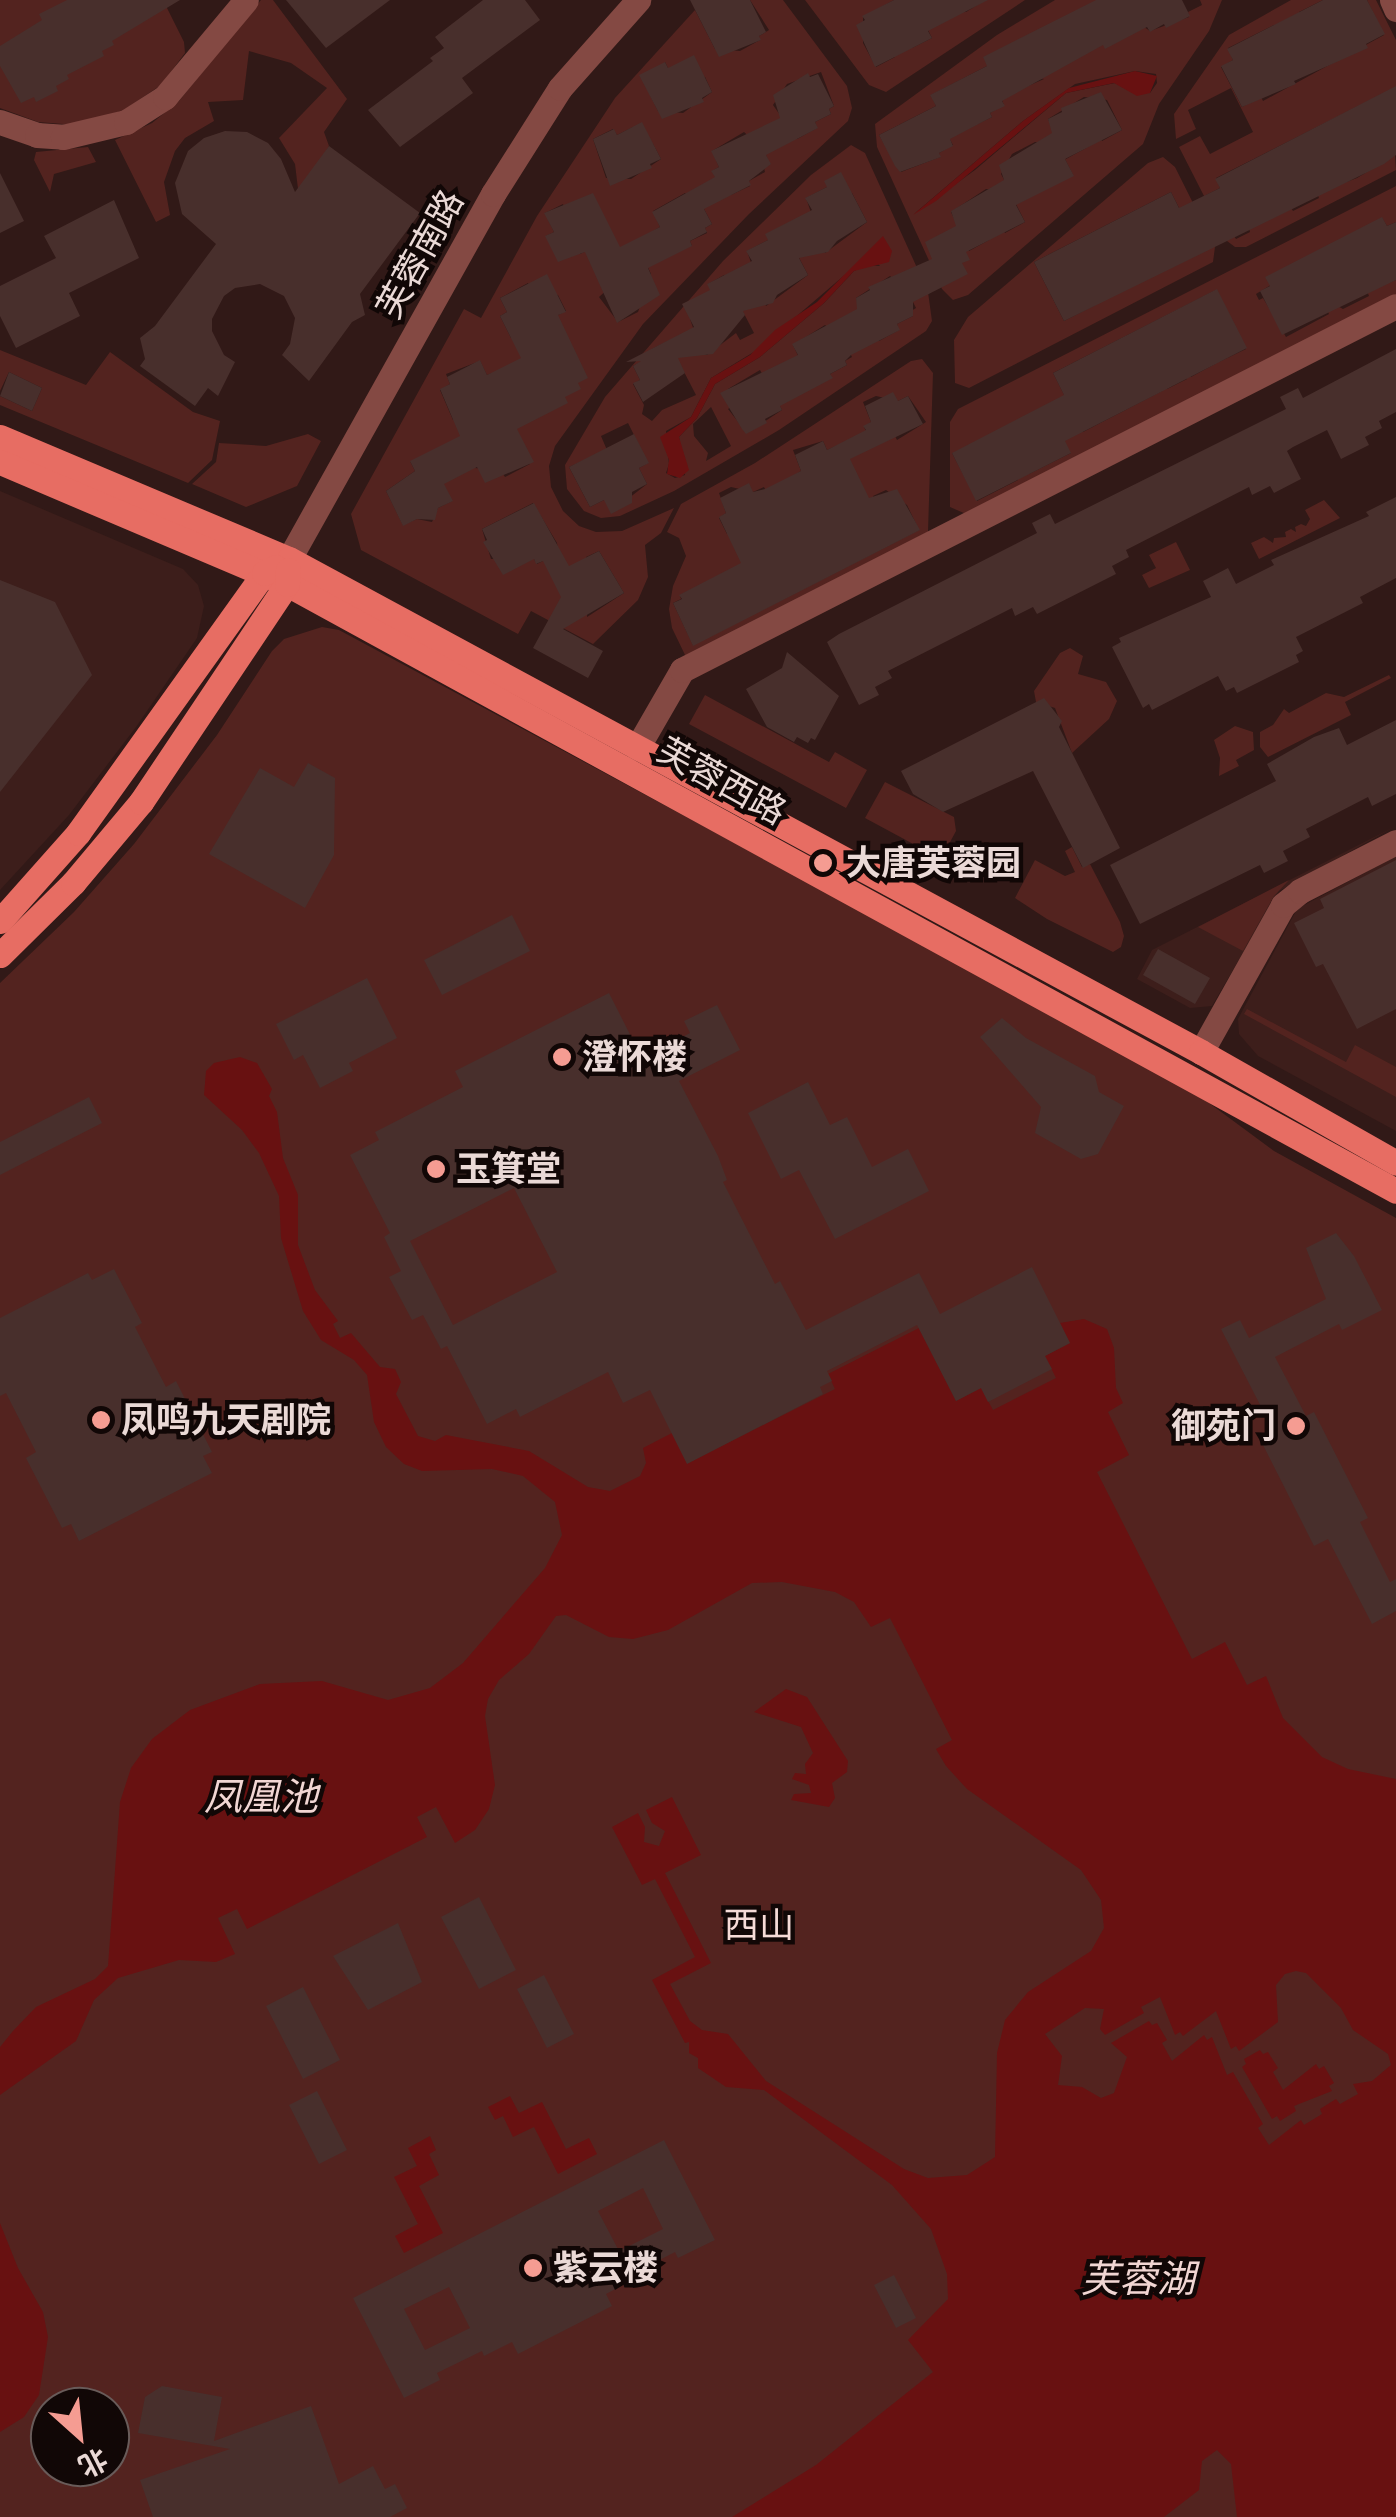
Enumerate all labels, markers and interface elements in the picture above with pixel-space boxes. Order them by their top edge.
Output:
street label: 芙蓉南路 [368,183,472,325]
street label: 芙蓉西路 [651,729,793,833]
place label: 大唐芙蓉园 [846,842,1021,884]
marker: 大唐芙蓉园 [810,850,836,876]
place label: 澄怀楼 [582,1036,687,1078]
marker: 澄怀楼 [551,1046,573,1068]
place label: 玉箕堂 [456,1148,561,1190]
marker: 玉箕堂 [425,1158,447,1180]
place label: 凤鸣九天剧院 [121,1399,331,1441]
place label: 御苑门 [1171,1405,1276,1447]
marker: 凤鸣九天剧院 [90,1409,112,1431]
marker: 御苑门 [1285,1415,1307,1437]
water label: 凤凰池 [204,1775,318,1821]
park label: 西山 [724,1904,794,1946]
place label: 紫云楼 [553,2247,658,2289]
marker: 紫云楼 [522,2257,544,2279]
water label: 芙蓉湖 [1081,2257,1195,2303]
north arrow [30,2387,130,2487]
text: 北 [73,2441,113,2483]

